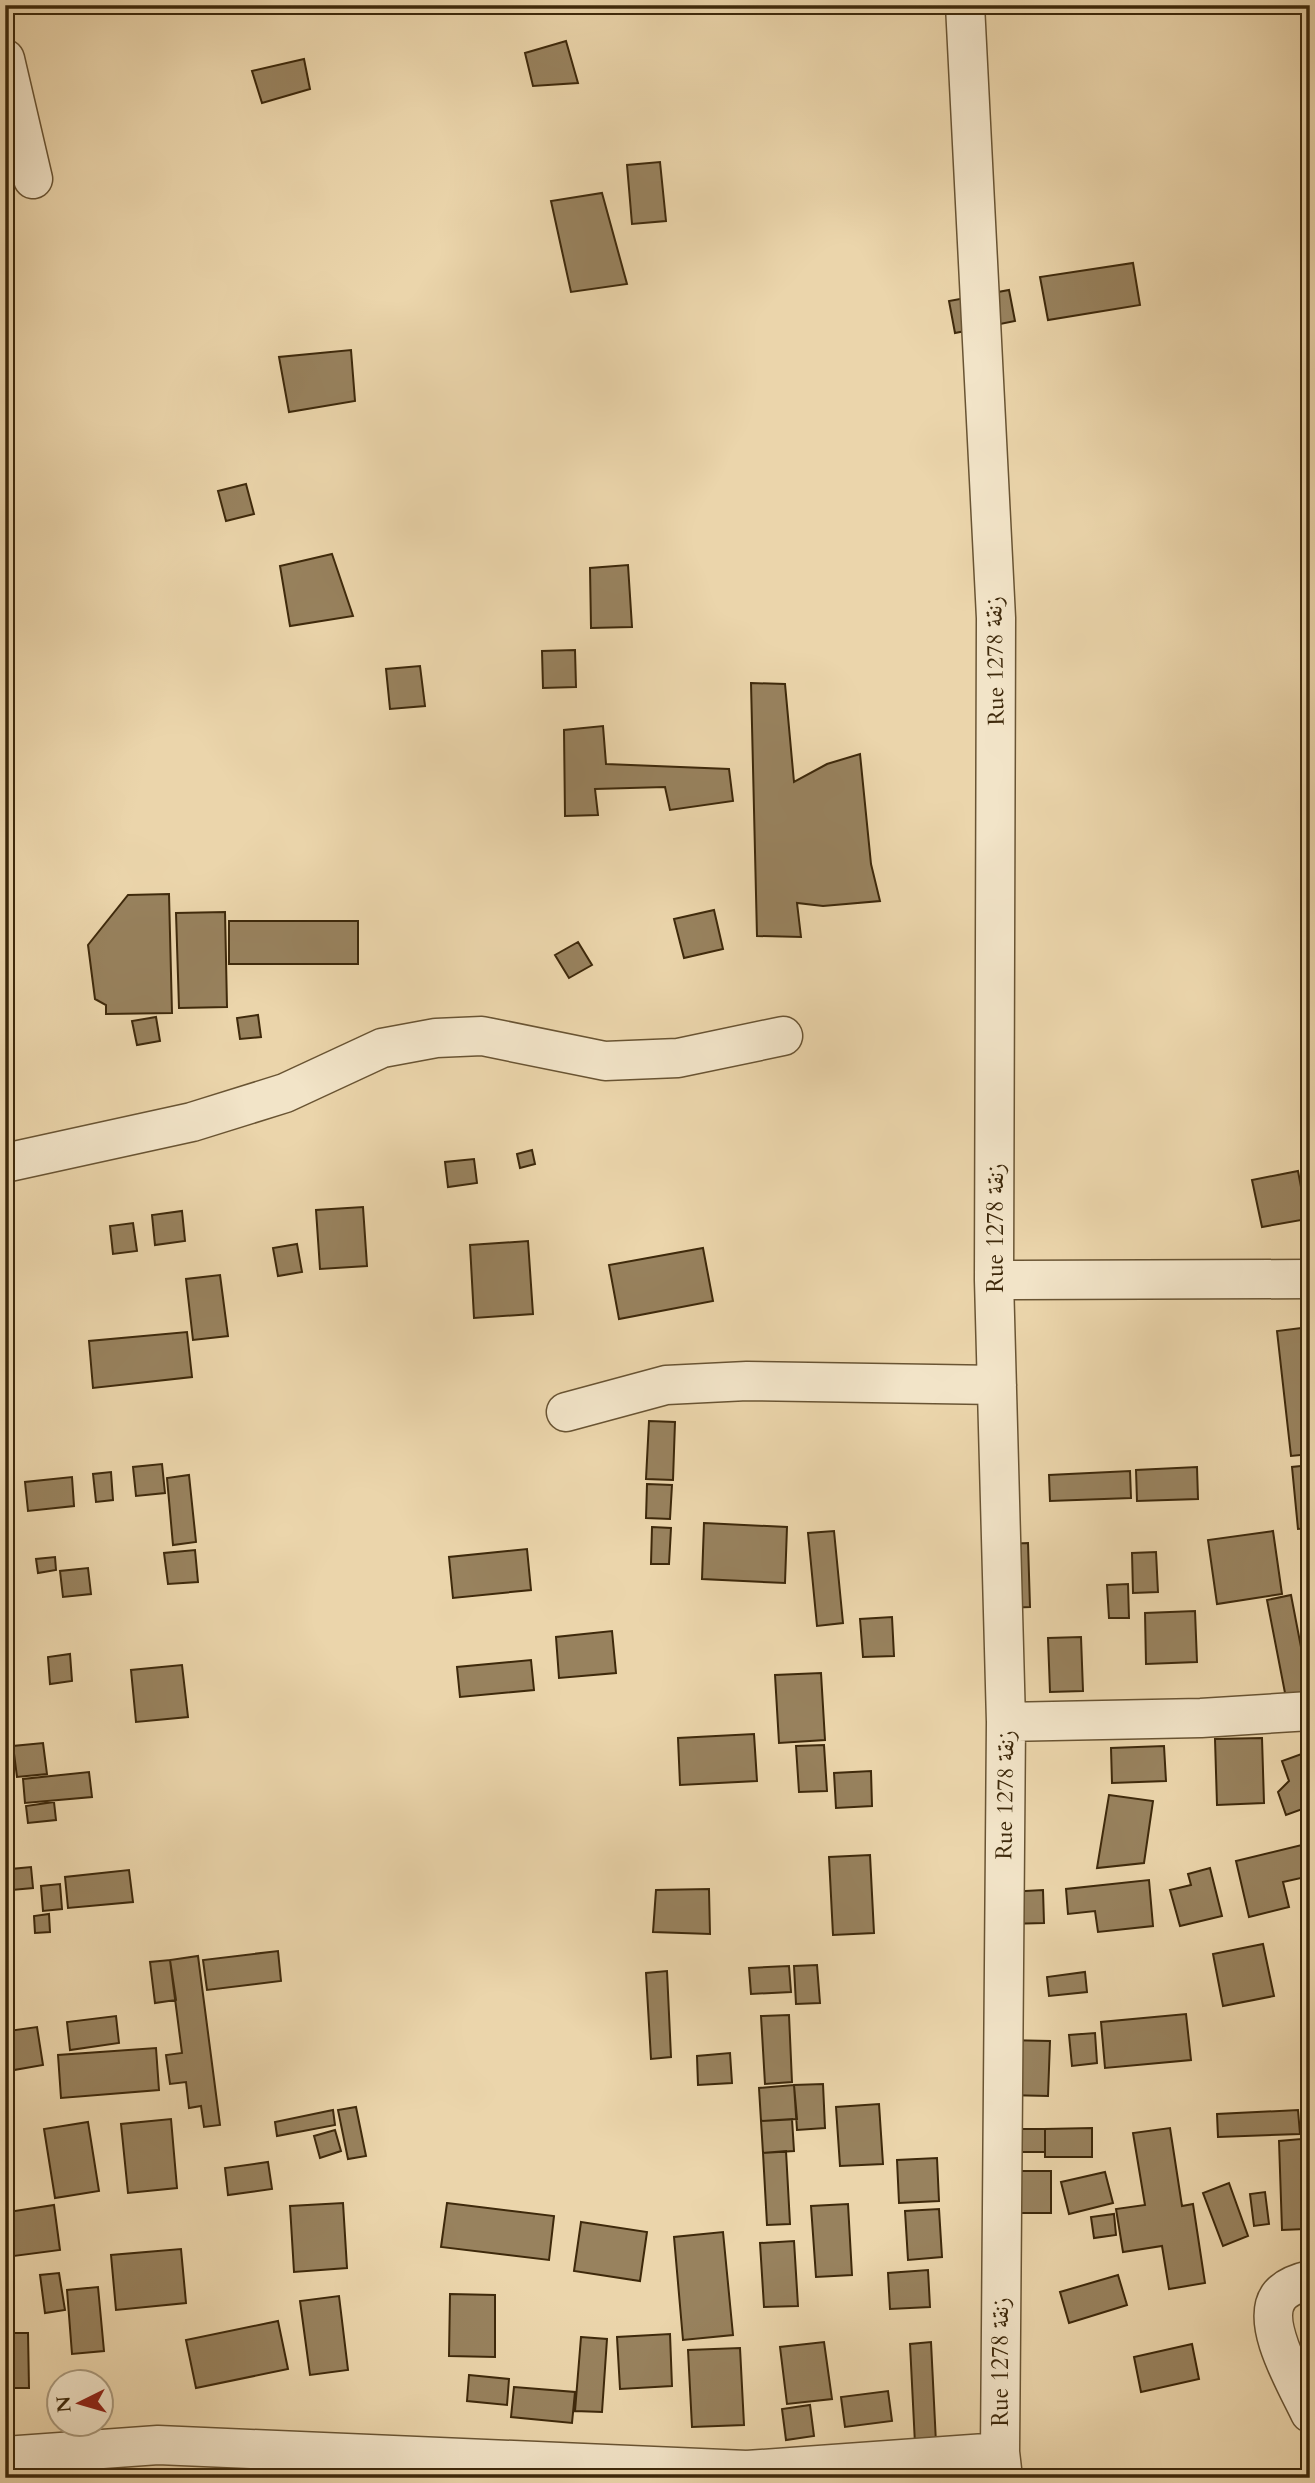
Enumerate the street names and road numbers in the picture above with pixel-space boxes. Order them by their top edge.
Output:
street label: Rue 1278 زنقة [978,596,1012,726]
street label: Rue 1278 زنقة [980,1163,1011,1293]
street label: Rue 1278 زنقة [988,1730,1022,1860]
street label: Rue 1278 زنقة [985,2297,1016,2427]

